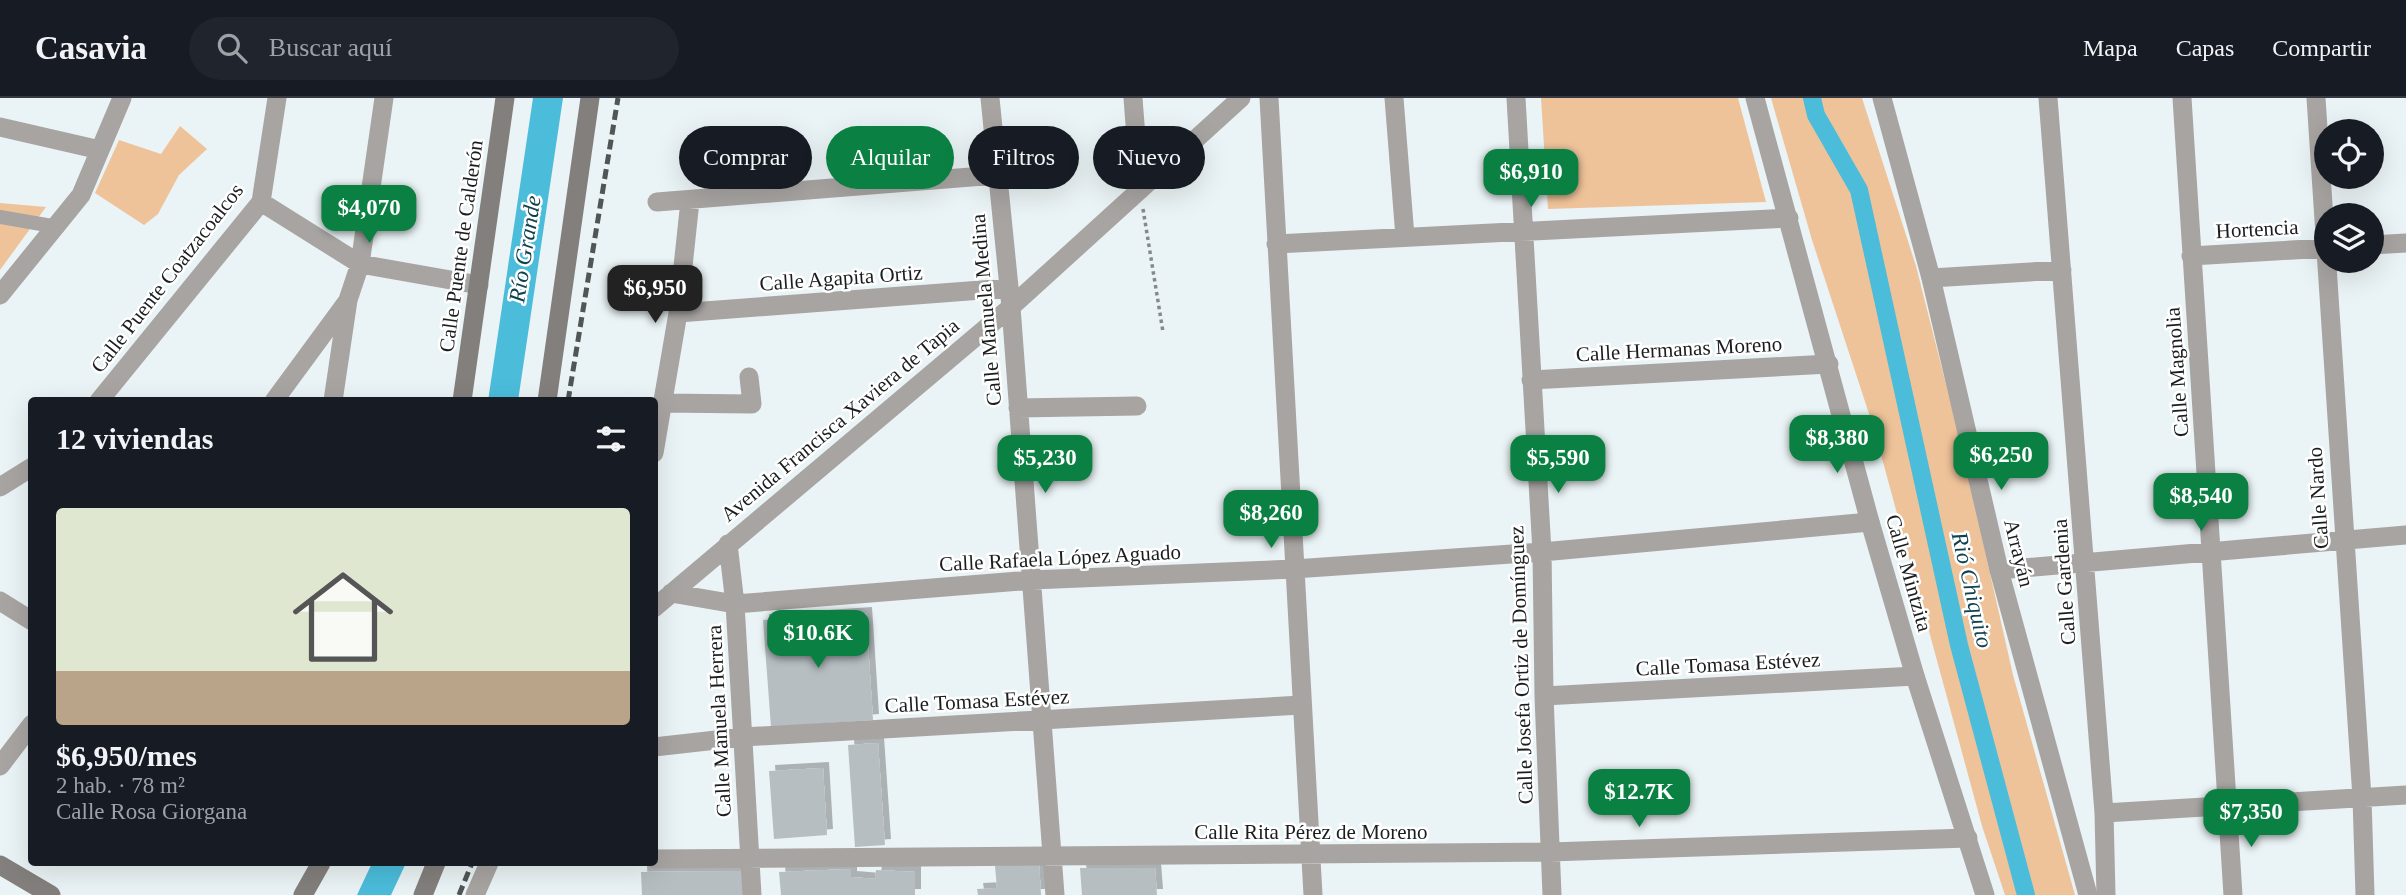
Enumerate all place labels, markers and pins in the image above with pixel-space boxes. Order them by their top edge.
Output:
pin: $6,910 [1474,150,1588,209]
pin: $4,070 [312,186,426,245]
pin: $6,950 [598,266,712,325]
pin: $8,380 [1780,416,1894,475]
pin: $6,250 [1944,432,2058,492]
pin: $5,230 [988,436,1102,495]
pin: $5,590 [1501,436,1615,495]
pin: $8,540 [2144,474,2258,533]
pin: $8,260 [1214,490,1328,550]
pin: $10.6K [761,610,875,670]
pin: $12.7K [1582,770,1696,829]
pin: $7,350 [2194,790,2308,849]

